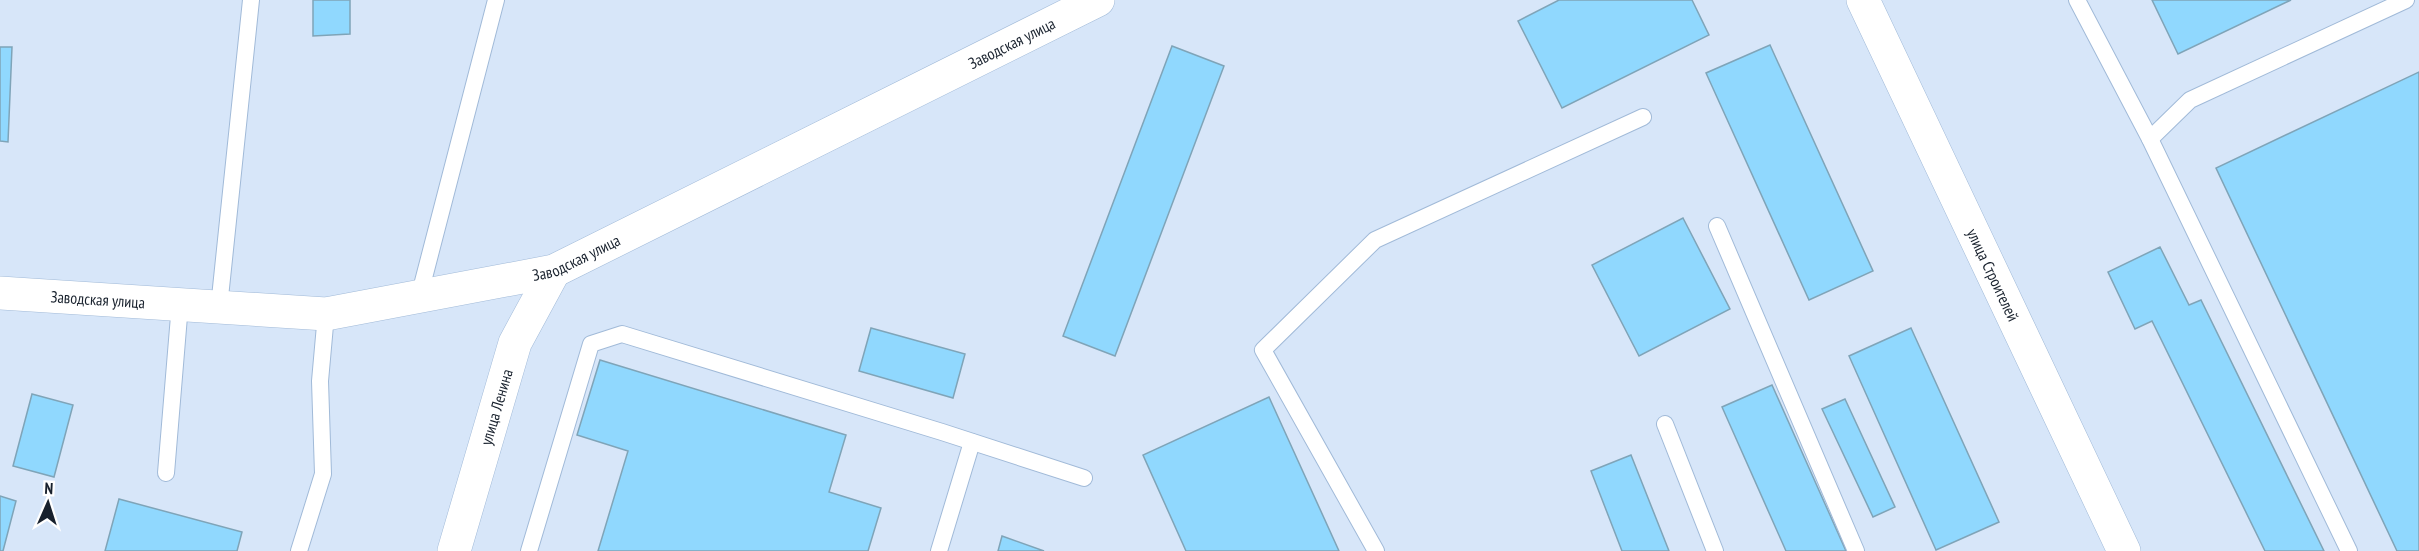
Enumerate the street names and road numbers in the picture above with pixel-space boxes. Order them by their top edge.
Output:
street label: Заводская улица [965,13,1058,73]
street label: улица Строителей [1963,225,2024,324]
street label: Заводская улица [531,230,623,285]
street label: Заводская улица [50,286,146,312]
street label: улица Ленина [476,367,517,447]

